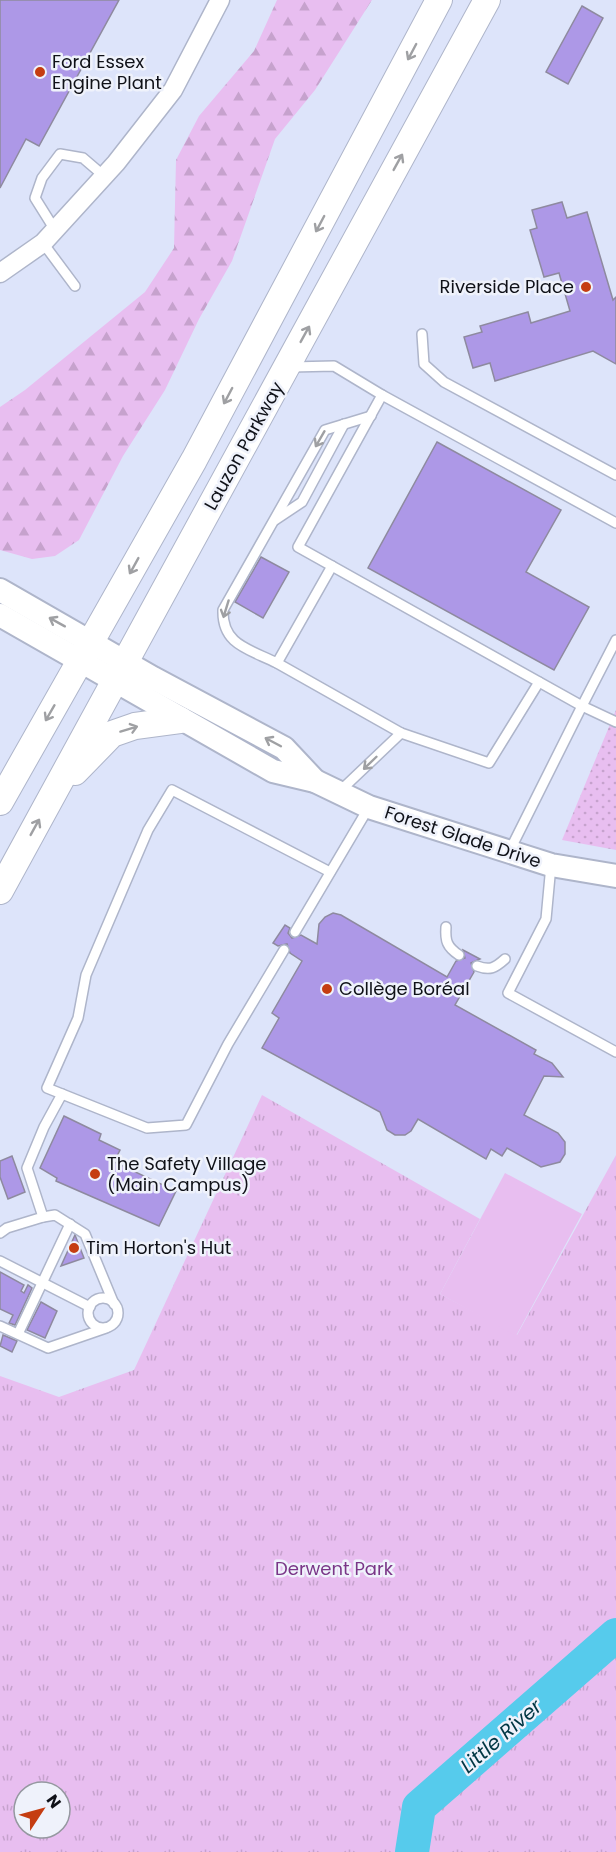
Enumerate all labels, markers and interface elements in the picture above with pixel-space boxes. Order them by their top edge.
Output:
one-way arrow [406,42,417,60]
place label: Ford Essex Engine Plant [52,49,162,95]
marker: Ford Essex Engine Plant [33,65,47,79]
one-way arrow [393,154,404,172]
one-way arrow [314,214,325,232]
place label: Riverside Place [440,274,574,299]
marker: Riverside Place [579,280,593,294]
one-way arrow [300,325,311,343]
street label: Lauzon Parkway [198,377,289,514]
one-way arrow [222,386,233,404]
one-way arrow [313,430,325,447]
one-way arrow [128,557,139,575]
one-way arrow [220,600,231,619]
one-way arrow [49,616,67,627]
one-way arrow [44,704,55,722]
one-way arrow [119,723,138,734]
one-way arrow [265,736,282,748]
one-way arrow [363,756,378,770]
street label: Forest Glade Drive [382,799,545,874]
one-way arrow [30,818,41,836]
place label: Collège Boréal [339,976,470,1001]
marker: Collège Boréal [320,982,334,996]
place label: The Safety Village (Main Campus) [107,1151,266,1197]
marker: The Safety Village (Main Campus) [88,1167,102,1181]
place label: Tim Horton's Hut [86,1235,231,1260]
marker: Tim Horton's Hut [67,1241,81,1255]
park label: Derwent Park [275,1556,394,1581]
water label: Little River [454,1692,548,1779]
north arrow [12,1780,72,1840]
text: N [41,1790,67,1813]

